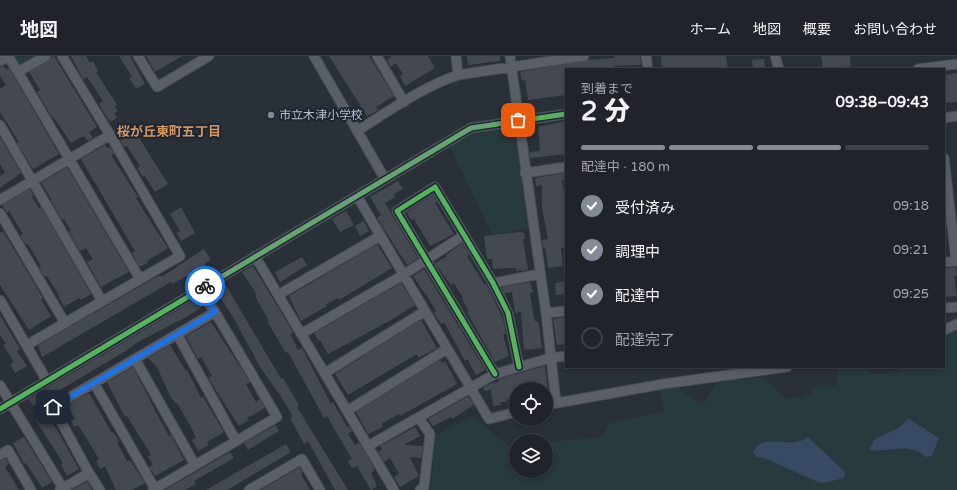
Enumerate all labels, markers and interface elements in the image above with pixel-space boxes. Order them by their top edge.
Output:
text: 地図 [20,19,58,41]
text: ホーム [689,21,731,38]
text: 地図 [753,21,781,38]
text: 概要 [803,21,831,38]
text: お問い合わせ [853,21,937,38]
text: 到着まで [581,81,633,97]
text: 09:38–09:43 [836,93,929,111]
text: 2 分 [581,96,630,127]
pin [501,103,535,137]
place label: 市立木津小学校 [279,108,363,122]
icon: bag [507,109,529,131]
marker: 市立木津小学校 [266,110,276,120]
district label: 桜が丘東町五丁目 [117,124,221,140]
text: 配達中 · 180 m [581,159,670,175]
icon: check [581,195,603,217]
text: 09:18 [893,198,929,214]
text: 受付済み [615,199,675,217]
icon: check [581,239,603,261]
text: 09:21 [893,242,929,258]
text: 調理中 [615,243,660,261]
courier [185,266,225,306]
icon: bike [194,275,216,297]
icon: check [581,283,603,305]
text: 09:25 [893,286,929,302]
text: 配達中 [615,287,660,305]
text: 配達完了 [615,331,675,349]
map controls [509,382,553,478]
button: locate [509,382,553,426]
pin [36,390,70,424]
icon: home [42,396,64,418]
button: layers [509,434,553,478]

